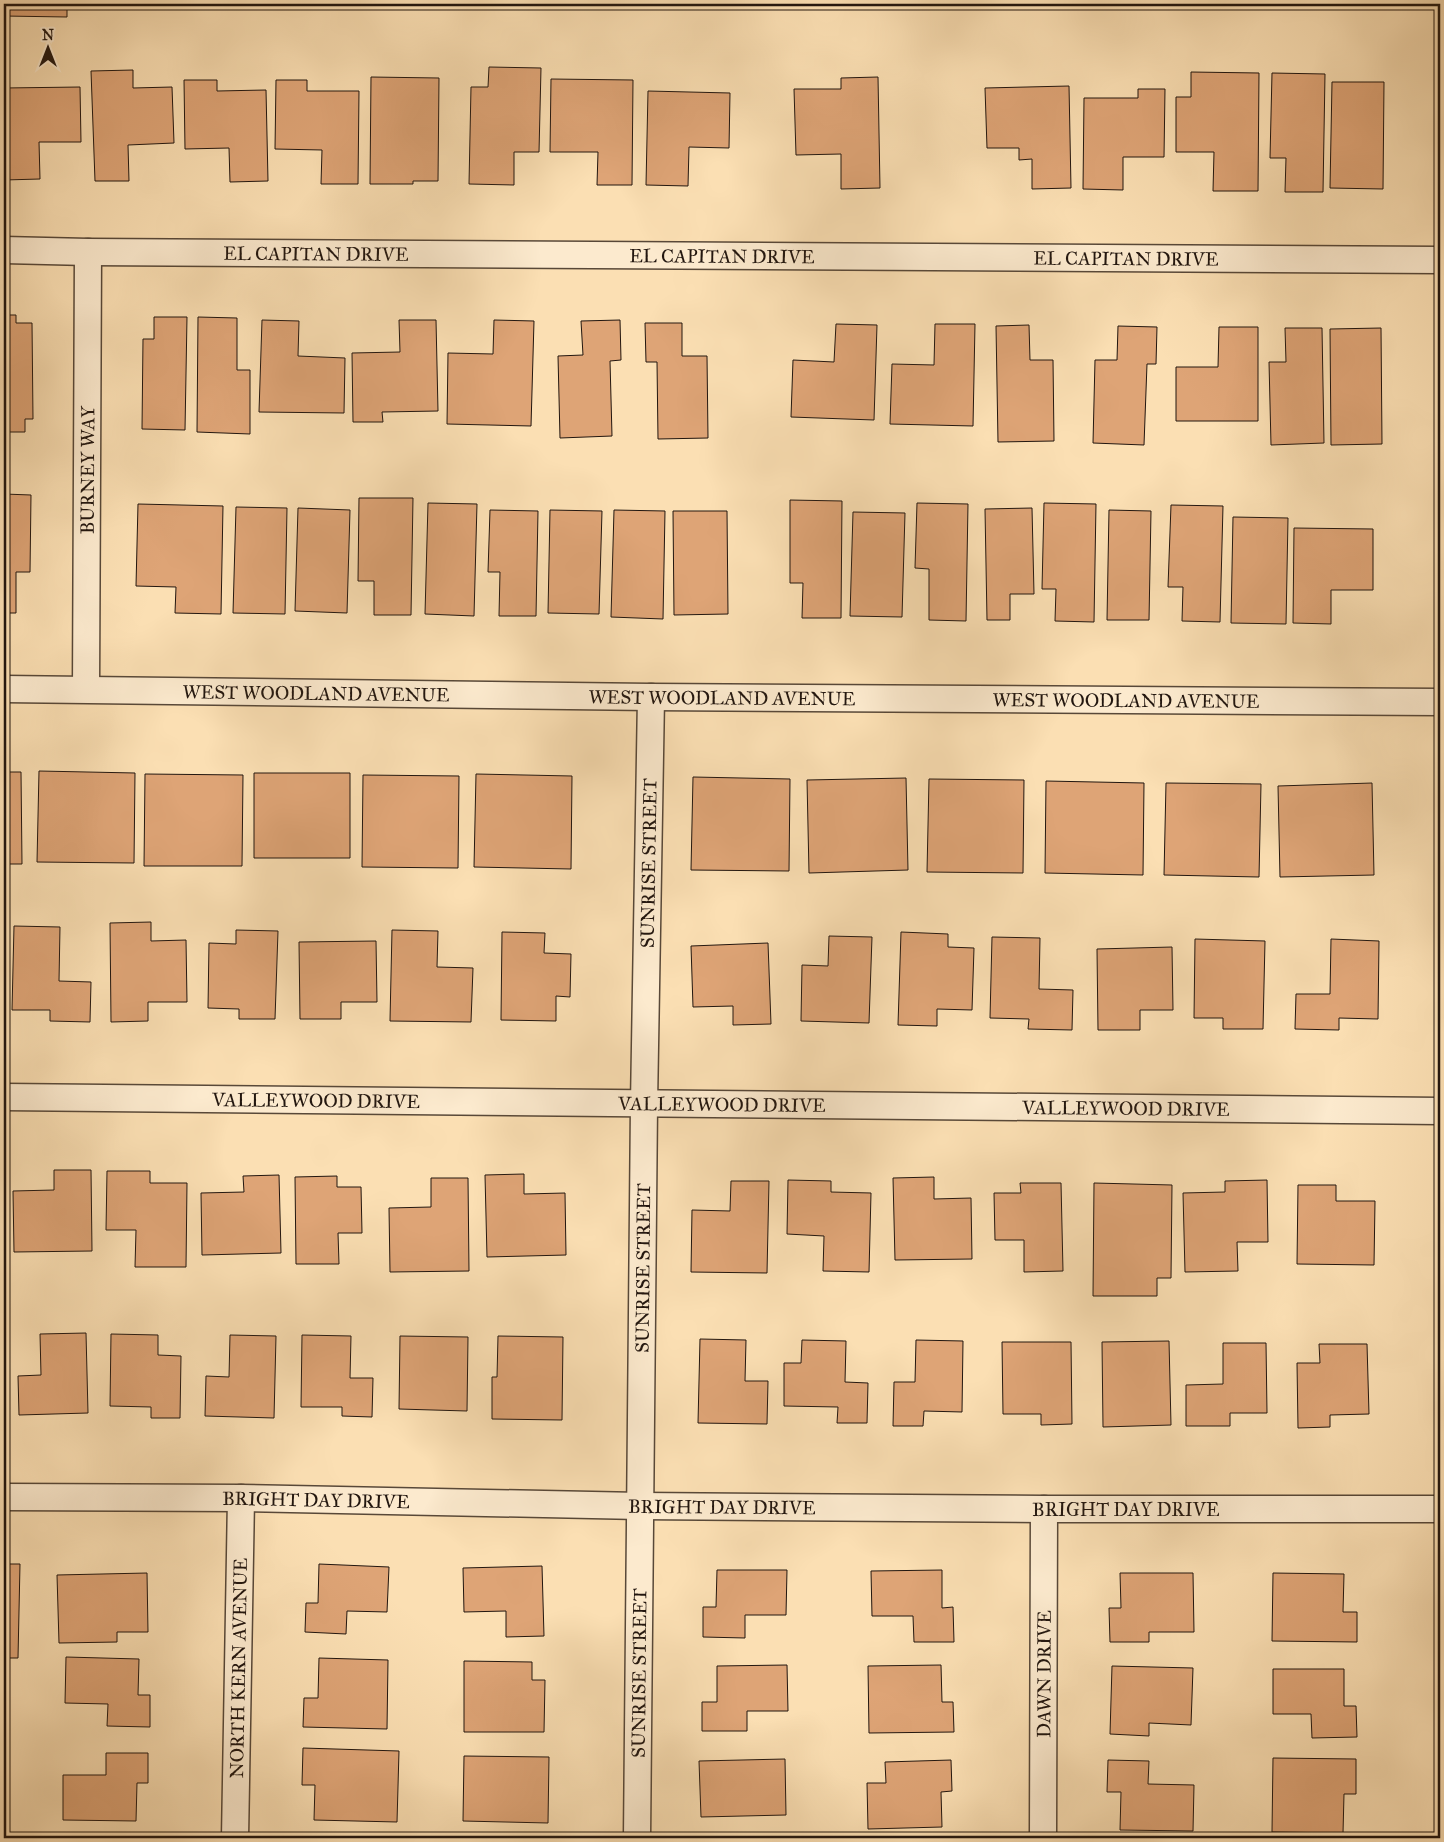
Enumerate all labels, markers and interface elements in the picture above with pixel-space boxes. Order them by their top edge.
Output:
north arrow [22,22,72,72]
text: N [42,27,54,44]
street label: EL CAPITAN DRIVE [223,242,409,266]
street label: EL CAPITAN DRIVE [629,244,815,268]
street label: EL CAPITAN DRIVE [1033,247,1219,271]
street label: BURNEY WAY [76,405,99,534]
street label: WEST WOODLAND AVENUE [182,680,450,707]
street label: WEST WOODLAND AVENUE [588,685,856,710]
street label: WEST WOODLAND AVENUE [992,688,1260,713]
street label: SUNRISE STREET [636,778,662,948]
street label: VALLEYWOOD DRIVE [211,1088,420,1113]
street label: VALLEYWOOD DRIVE [617,1092,826,1117]
street label: VALLEYWOOD DRIVE [1021,1096,1230,1121]
street label: SUNRISE STREET [631,1183,655,1353]
street label: BRIGHT DAY DRIVE [222,1487,410,1513]
street label: BRIGHT DAY DRIVE [628,1495,816,1519]
street label: BRIGHT DAY DRIVE [1032,1498,1220,1521]
street label: NORTH KERN AVENUE [225,1557,252,1779]
street label: SUNRISE STREET [627,1588,651,1758]
street label: DAWN DRIVE [1032,1610,1056,1738]

